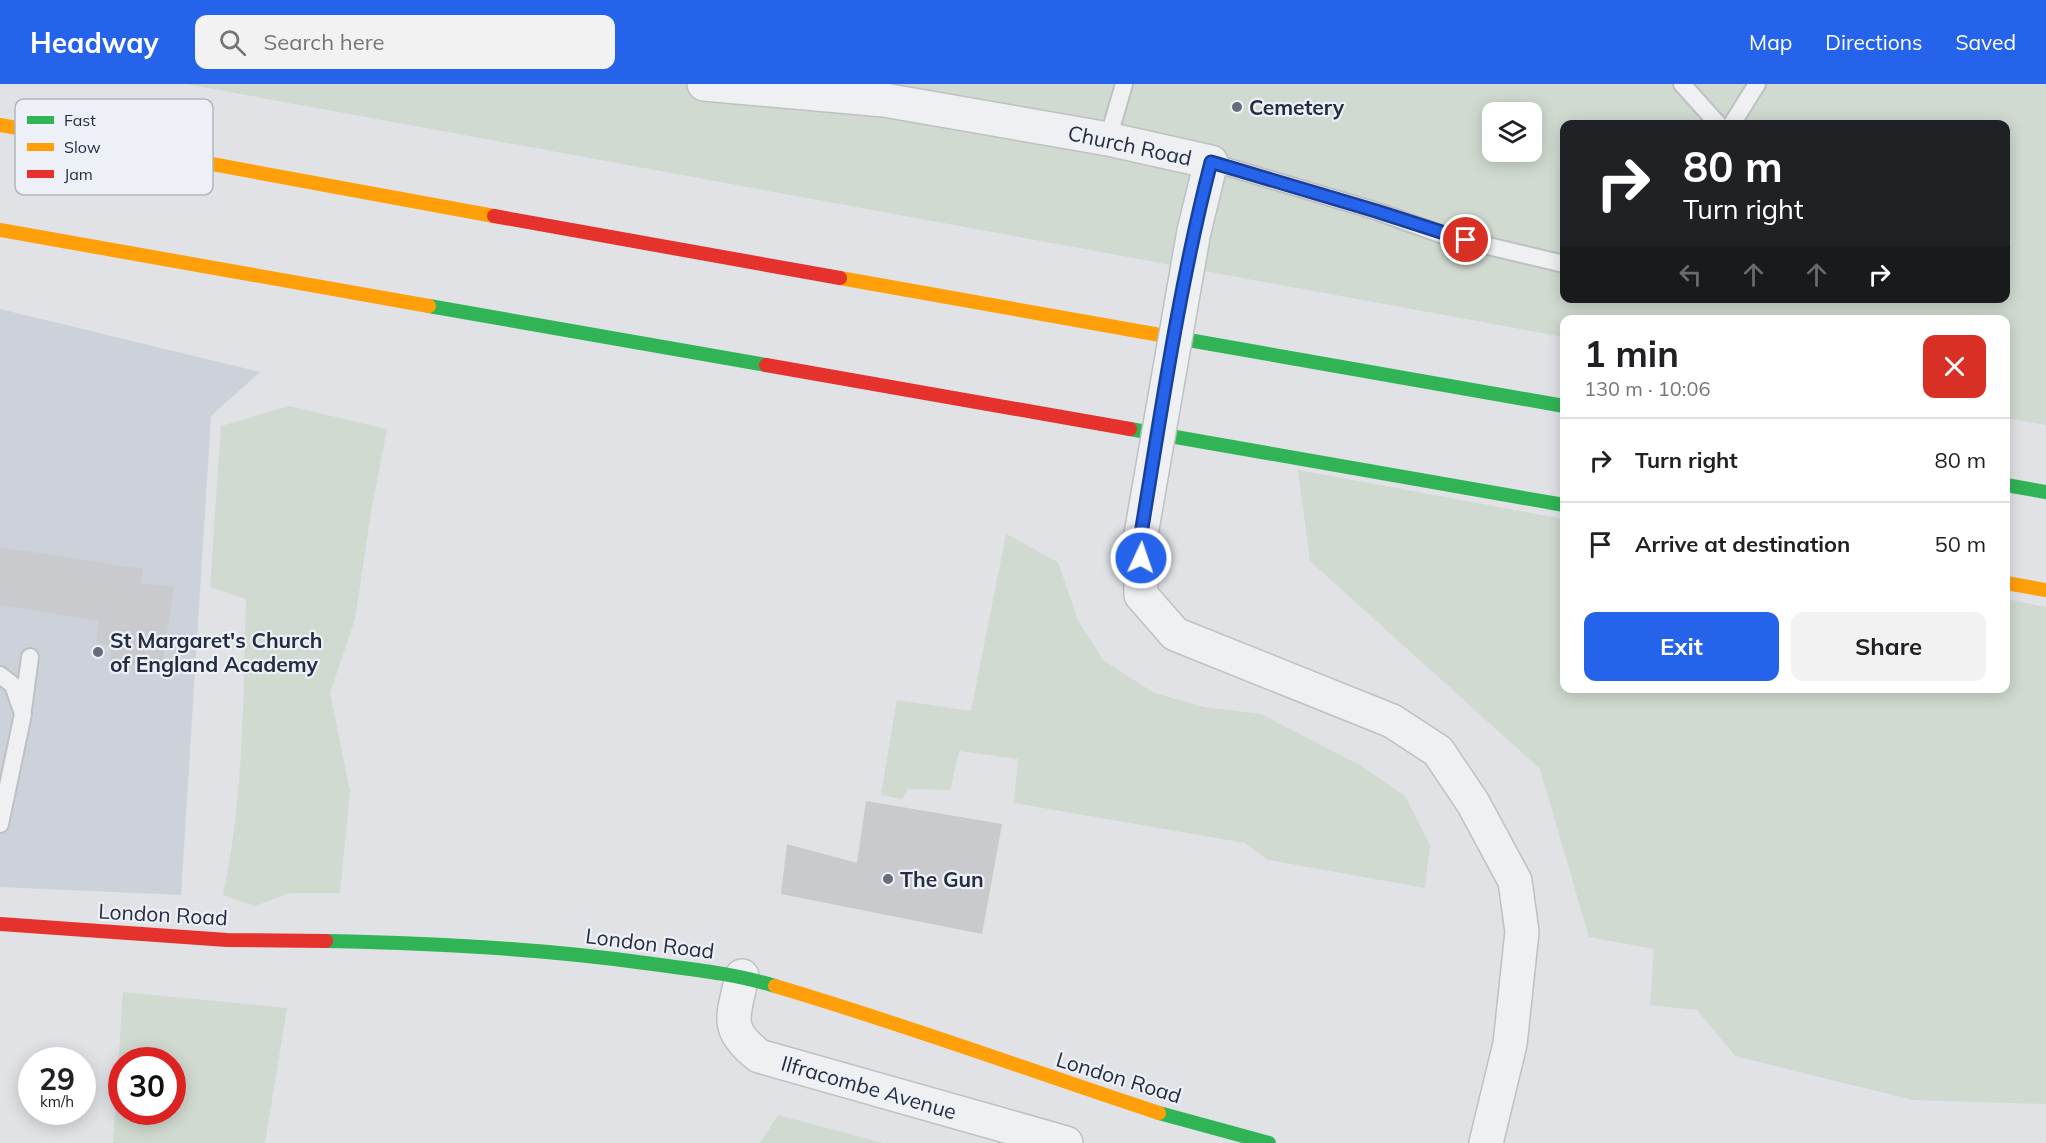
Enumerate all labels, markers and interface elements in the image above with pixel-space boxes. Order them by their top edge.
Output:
search box [195,15,615,69]
text: Headway [30,25,159,60]
icon: search [216,26,249,59]
text: Search here [264,28,385,56]
text: Map [1749,29,1792,55]
text: Directions [1825,29,1922,55]
text: Saved [1955,29,2016,55]
place label: Cemetery [1249,94,1345,120]
legend [15,99,213,195]
marker: Cemetery [1230,100,1244,114]
map controls [1482,102,1542,162]
button: layers [1482,102,1542,162]
text: Fast [64,110,96,130]
street label: Church Road [1066,119,1194,171]
text: Slow [64,137,101,157]
text: 80 m [1683,140,1783,193]
icon: right [1584,144,1662,222]
text: Jam [64,164,93,184]
text: Turn right [1683,192,1803,226]
pin [1440,214,1491,265]
icon: arrive [1449,223,1482,256]
icon: left [1674,258,1707,291]
icon: ahead [1737,258,1770,291]
icon: ahead [1800,258,1833,291]
icon: right [1863,258,1896,291]
text: 1 min [1584,331,1679,376]
button: close [1923,335,1986,398]
text: 130 m · 10:06 [1584,376,1710,401]
icon: right [1584,444,1617,477]
text: Turn right [1635,446,1738,474]
text: 80 m [1935,446,1986,474]
position arrow [1109,526,1173,590]
icon: arrive [1584,528,1617,561]
text: Arrive at destination [1635,530,1850,558]
text: 50 m [1935,530,1986,558]
button: Exit [1584,612,1779,681]
button: Share [1791,612,1986,681]
place label: St Margaret's Church of England Academy [110,627,322,677]
marker: St Margaret's Church of England Academy [91,645,105,659]
place label: The Gun [900,866,984,892]
marker: The Gun [881,872,895,886]
street label: London Road [98,898,228,930]
street label: London Road [584,922,716,964]
street label: London Road [1053,1046,1185,1108]
speed limit sign: 30 [108,1047,186,1125]
street label: Ilfracombe Avenue [778,1050,960,1124]
text: 29 [39,1060,75,1098]
text: km/h [40,1092,74,1111]

